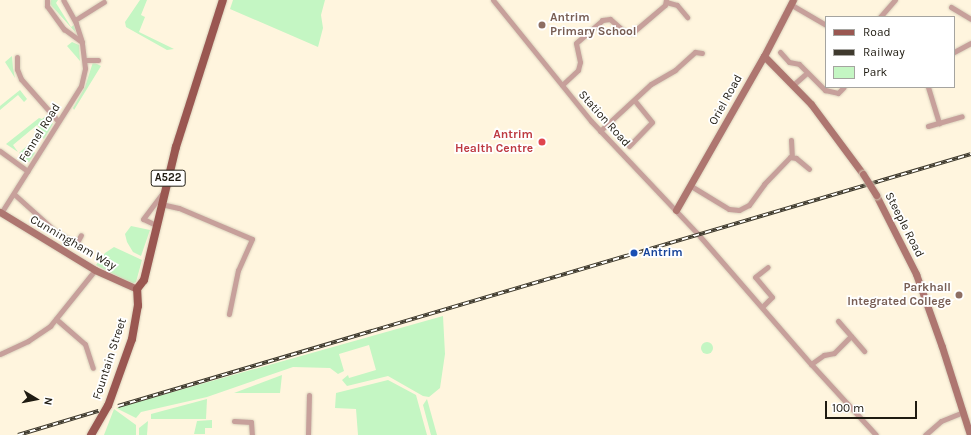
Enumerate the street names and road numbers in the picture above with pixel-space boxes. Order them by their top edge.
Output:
street label: Oriel Road [706,72,746,128]
street label: Station Road [575,88,633,150]
street label: Fennel Road [16,101,64,165]
road number: A522 [150,169,186,187]
street label: Steeple Road [881,190,927,260]
street label: Cunningham Way [27,212,119,274]
street label: Fountain Street [90,316,130,402]

